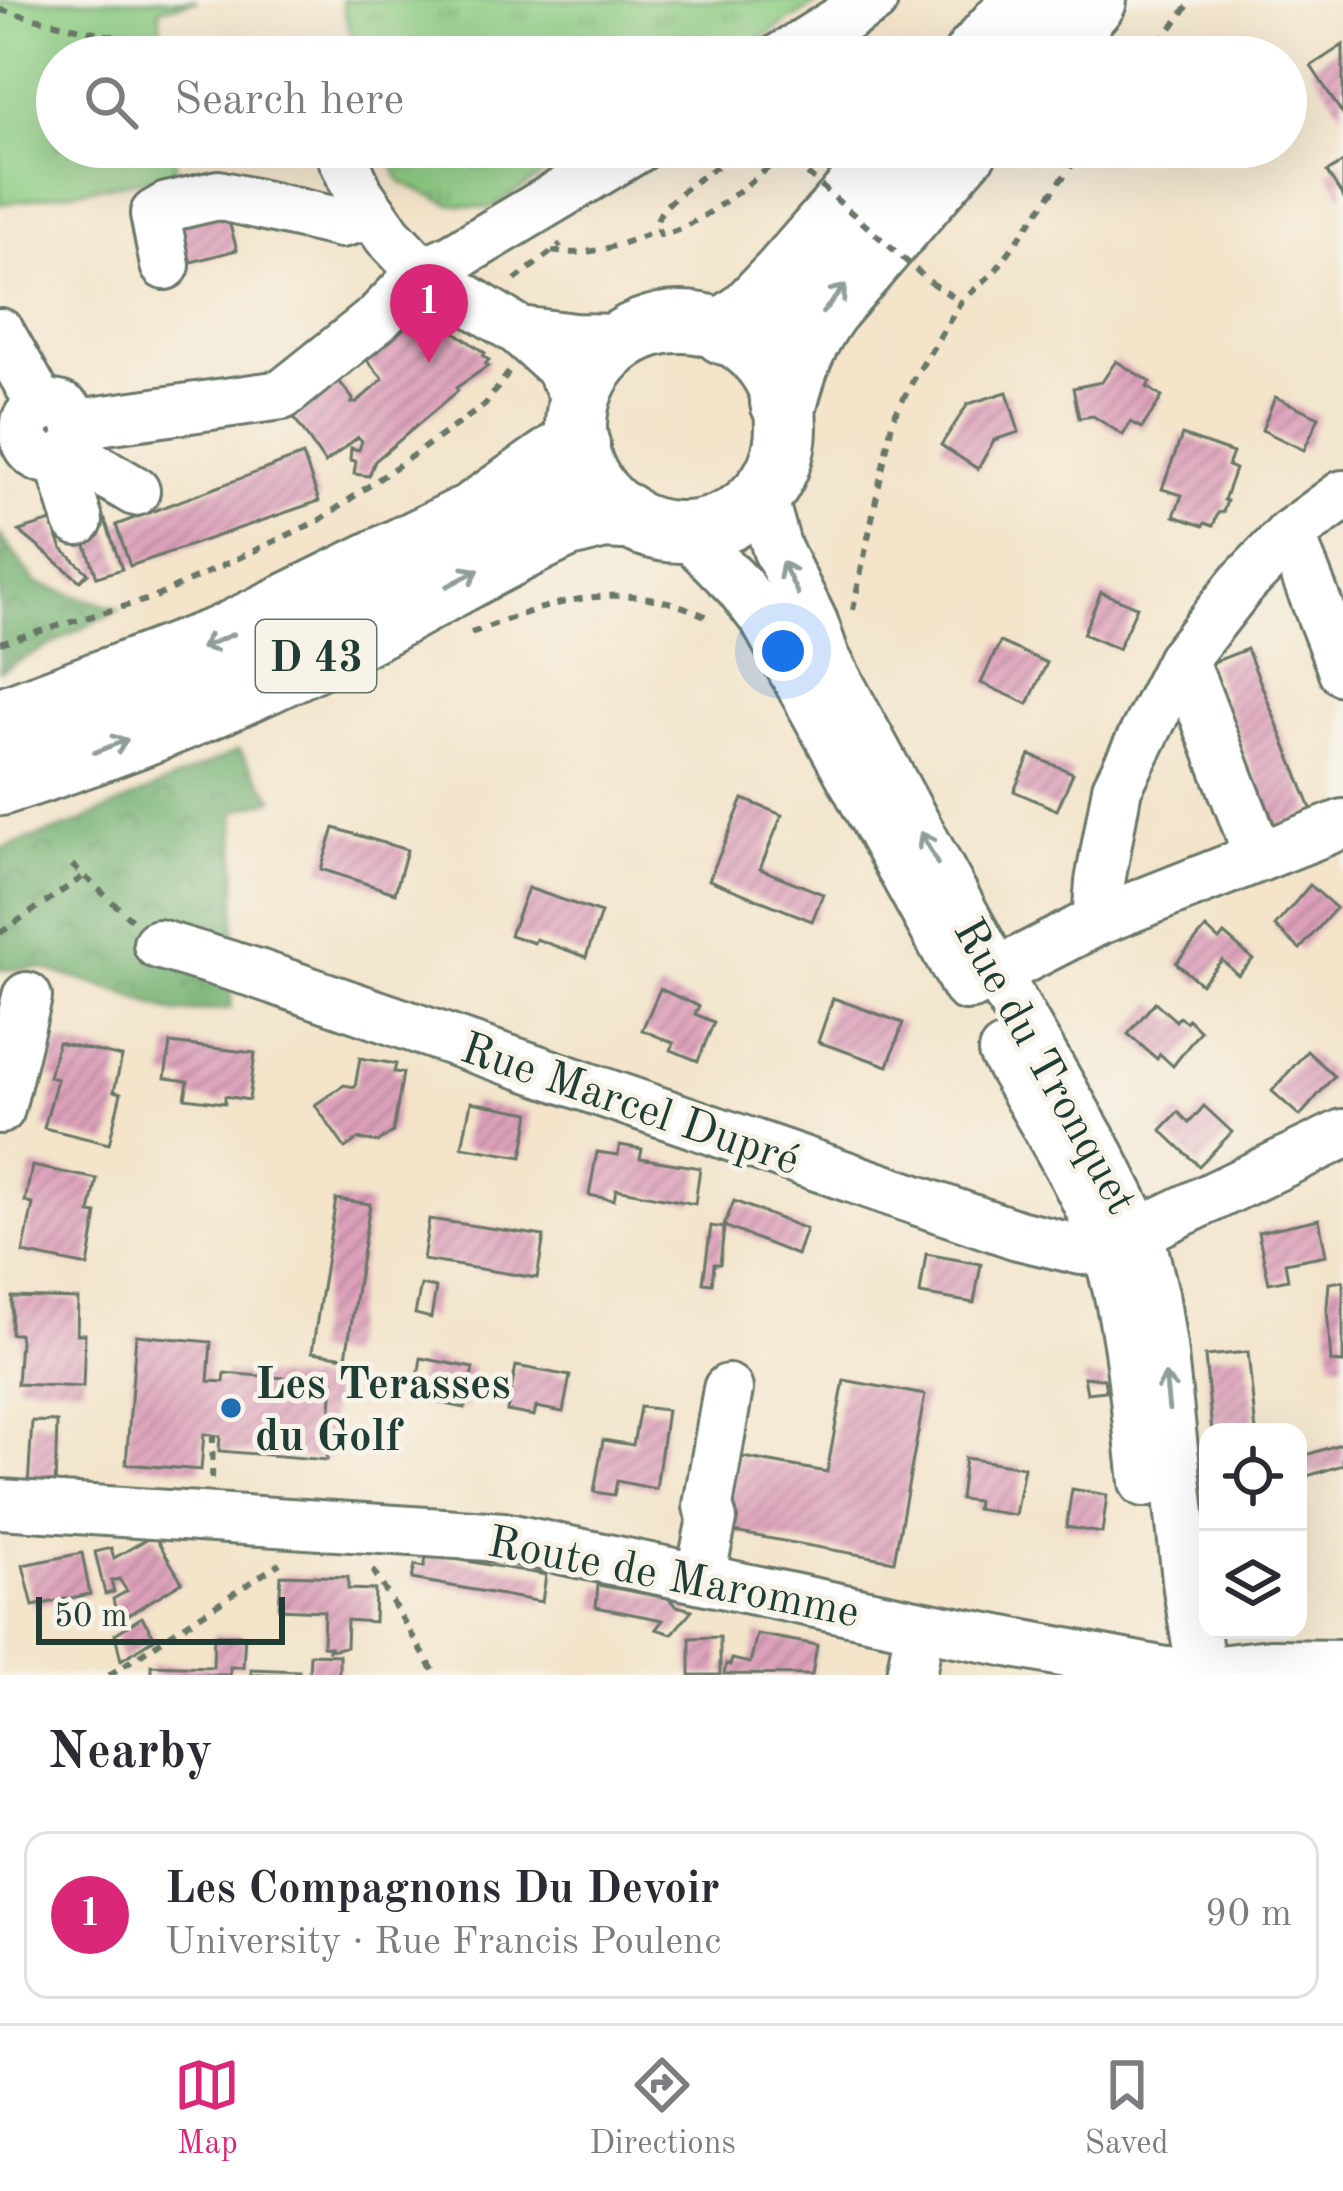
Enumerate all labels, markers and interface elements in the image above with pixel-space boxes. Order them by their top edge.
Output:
search box [36,36,1307,168]
icon: search [78,69,144,135]
text: Search here [174,79,404,124]
pin: 1 [390,264,468,363]
one-way arrow [820,284,848,315]
one-way arrow [778,561,800,597]
one-way arrow [444,566,479,589]
road number: D 43 [256,620,376,692]
your location [753,621,813,681]
one-way arrow [199,632,236,653]
one-way arrow [92,733,129,755]
one-way arrow [917,832,940,867]
street label: Rue du Tronquet [943,912,1143,1222]
street label: Rue Marcel Dupré [455,1027,805,1185]
place label: Les Terasses du Golf [255,1364,511,1461]
one-way arrow [1155,1373,1178,1412]
marker: Les Terasses du Golf [218,1395,244,1421]
map controls [1199,1423,1307,1639]
button: locate [1199,1423,1307,1531]
street label: Route de Maromme [484,1521,863,1637]
button: layers [1199,1531,1307,1639]
scale bar [36,1591,285,1644]
text: 50 m [54,1601,128,1634]
text: Nearby [48,1728,213,1779]
text: Les Compagnons Du Devoir [165,1868,720,1913]
text: 1 [79,1895,101,1934]
text: 90 m [1205,1895,1292,1934]
text: University · Rue Francis Poulenc [165,1923,721,1962]
tab: Map [174,2052,240,2165]
tab: Directions [589,2052,736,2165]
tab: Saved [1085,2052,1169,2165]

